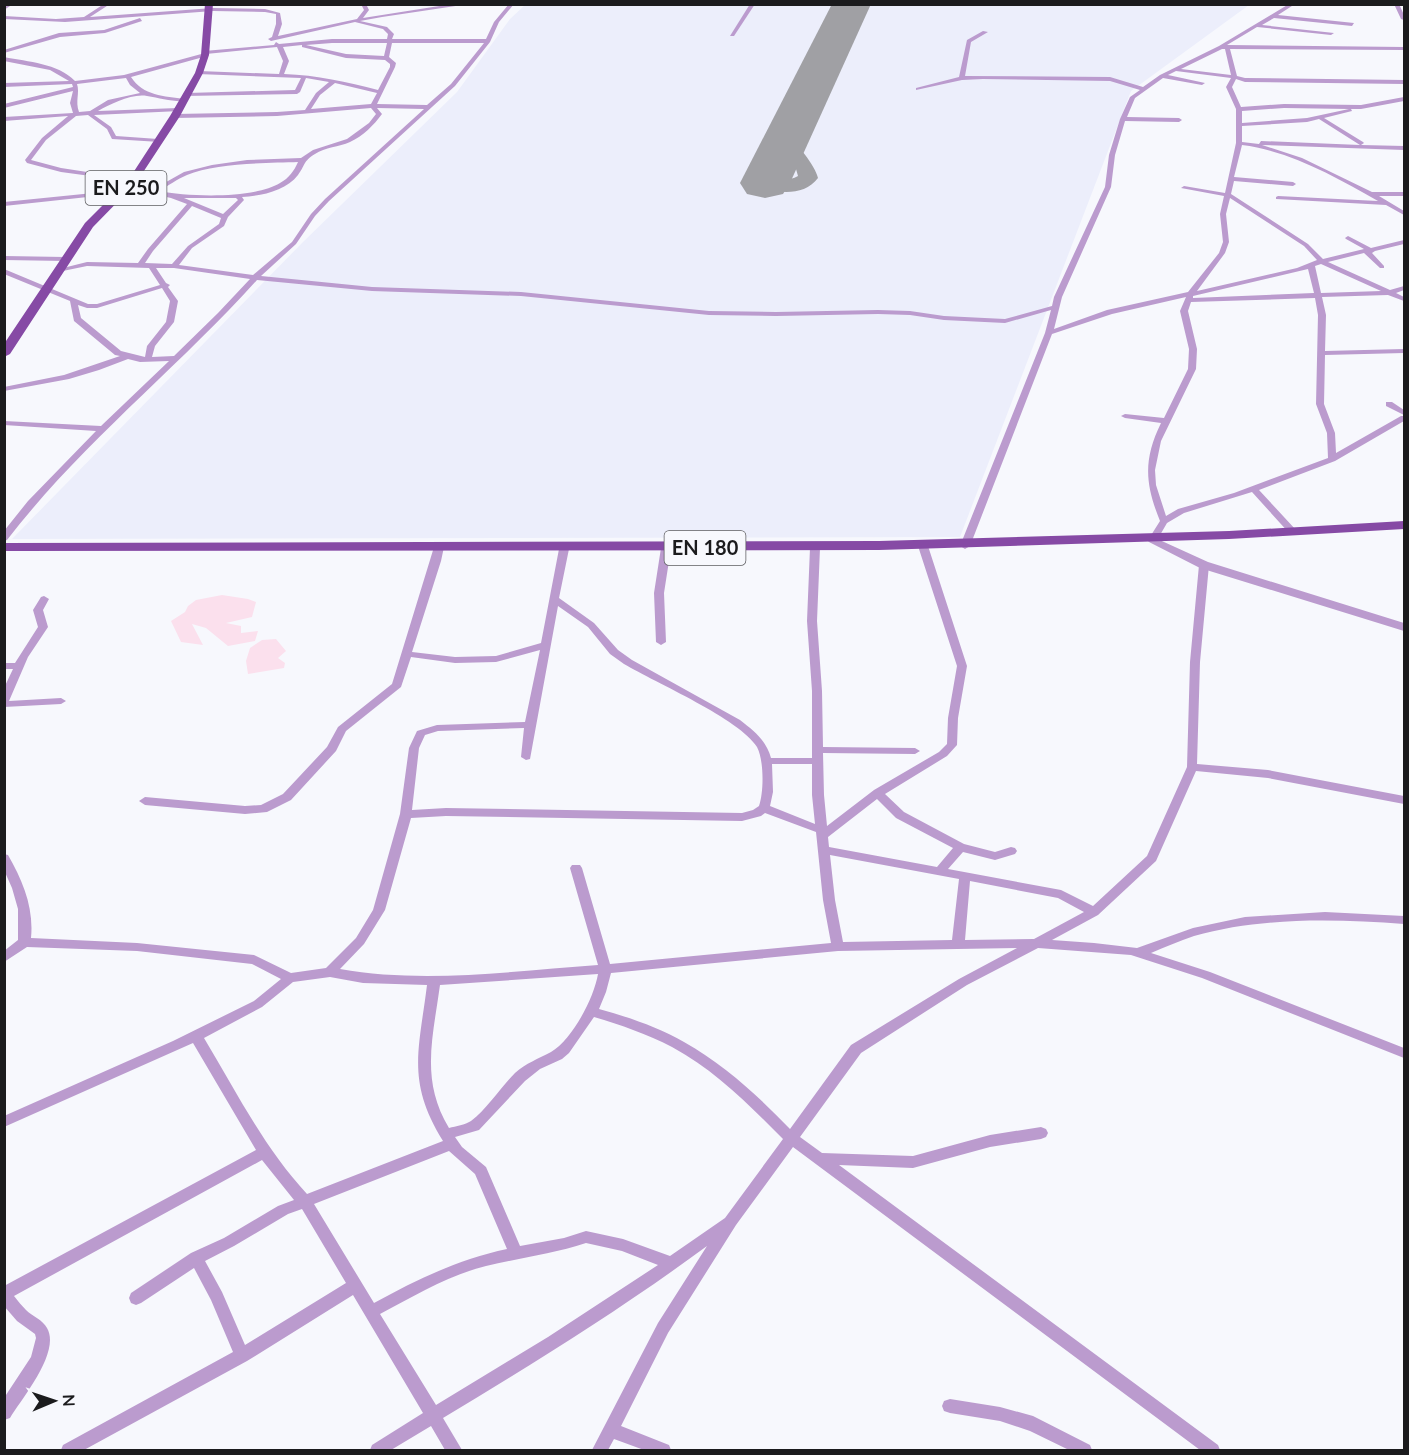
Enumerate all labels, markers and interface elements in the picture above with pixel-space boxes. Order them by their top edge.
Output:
road number: EN 250 [86,171,166,205]
road number: EN 180 [664,531,746,565]
north arrow [24,1371,84,1431]
text: N [60,1394,79,1407]

